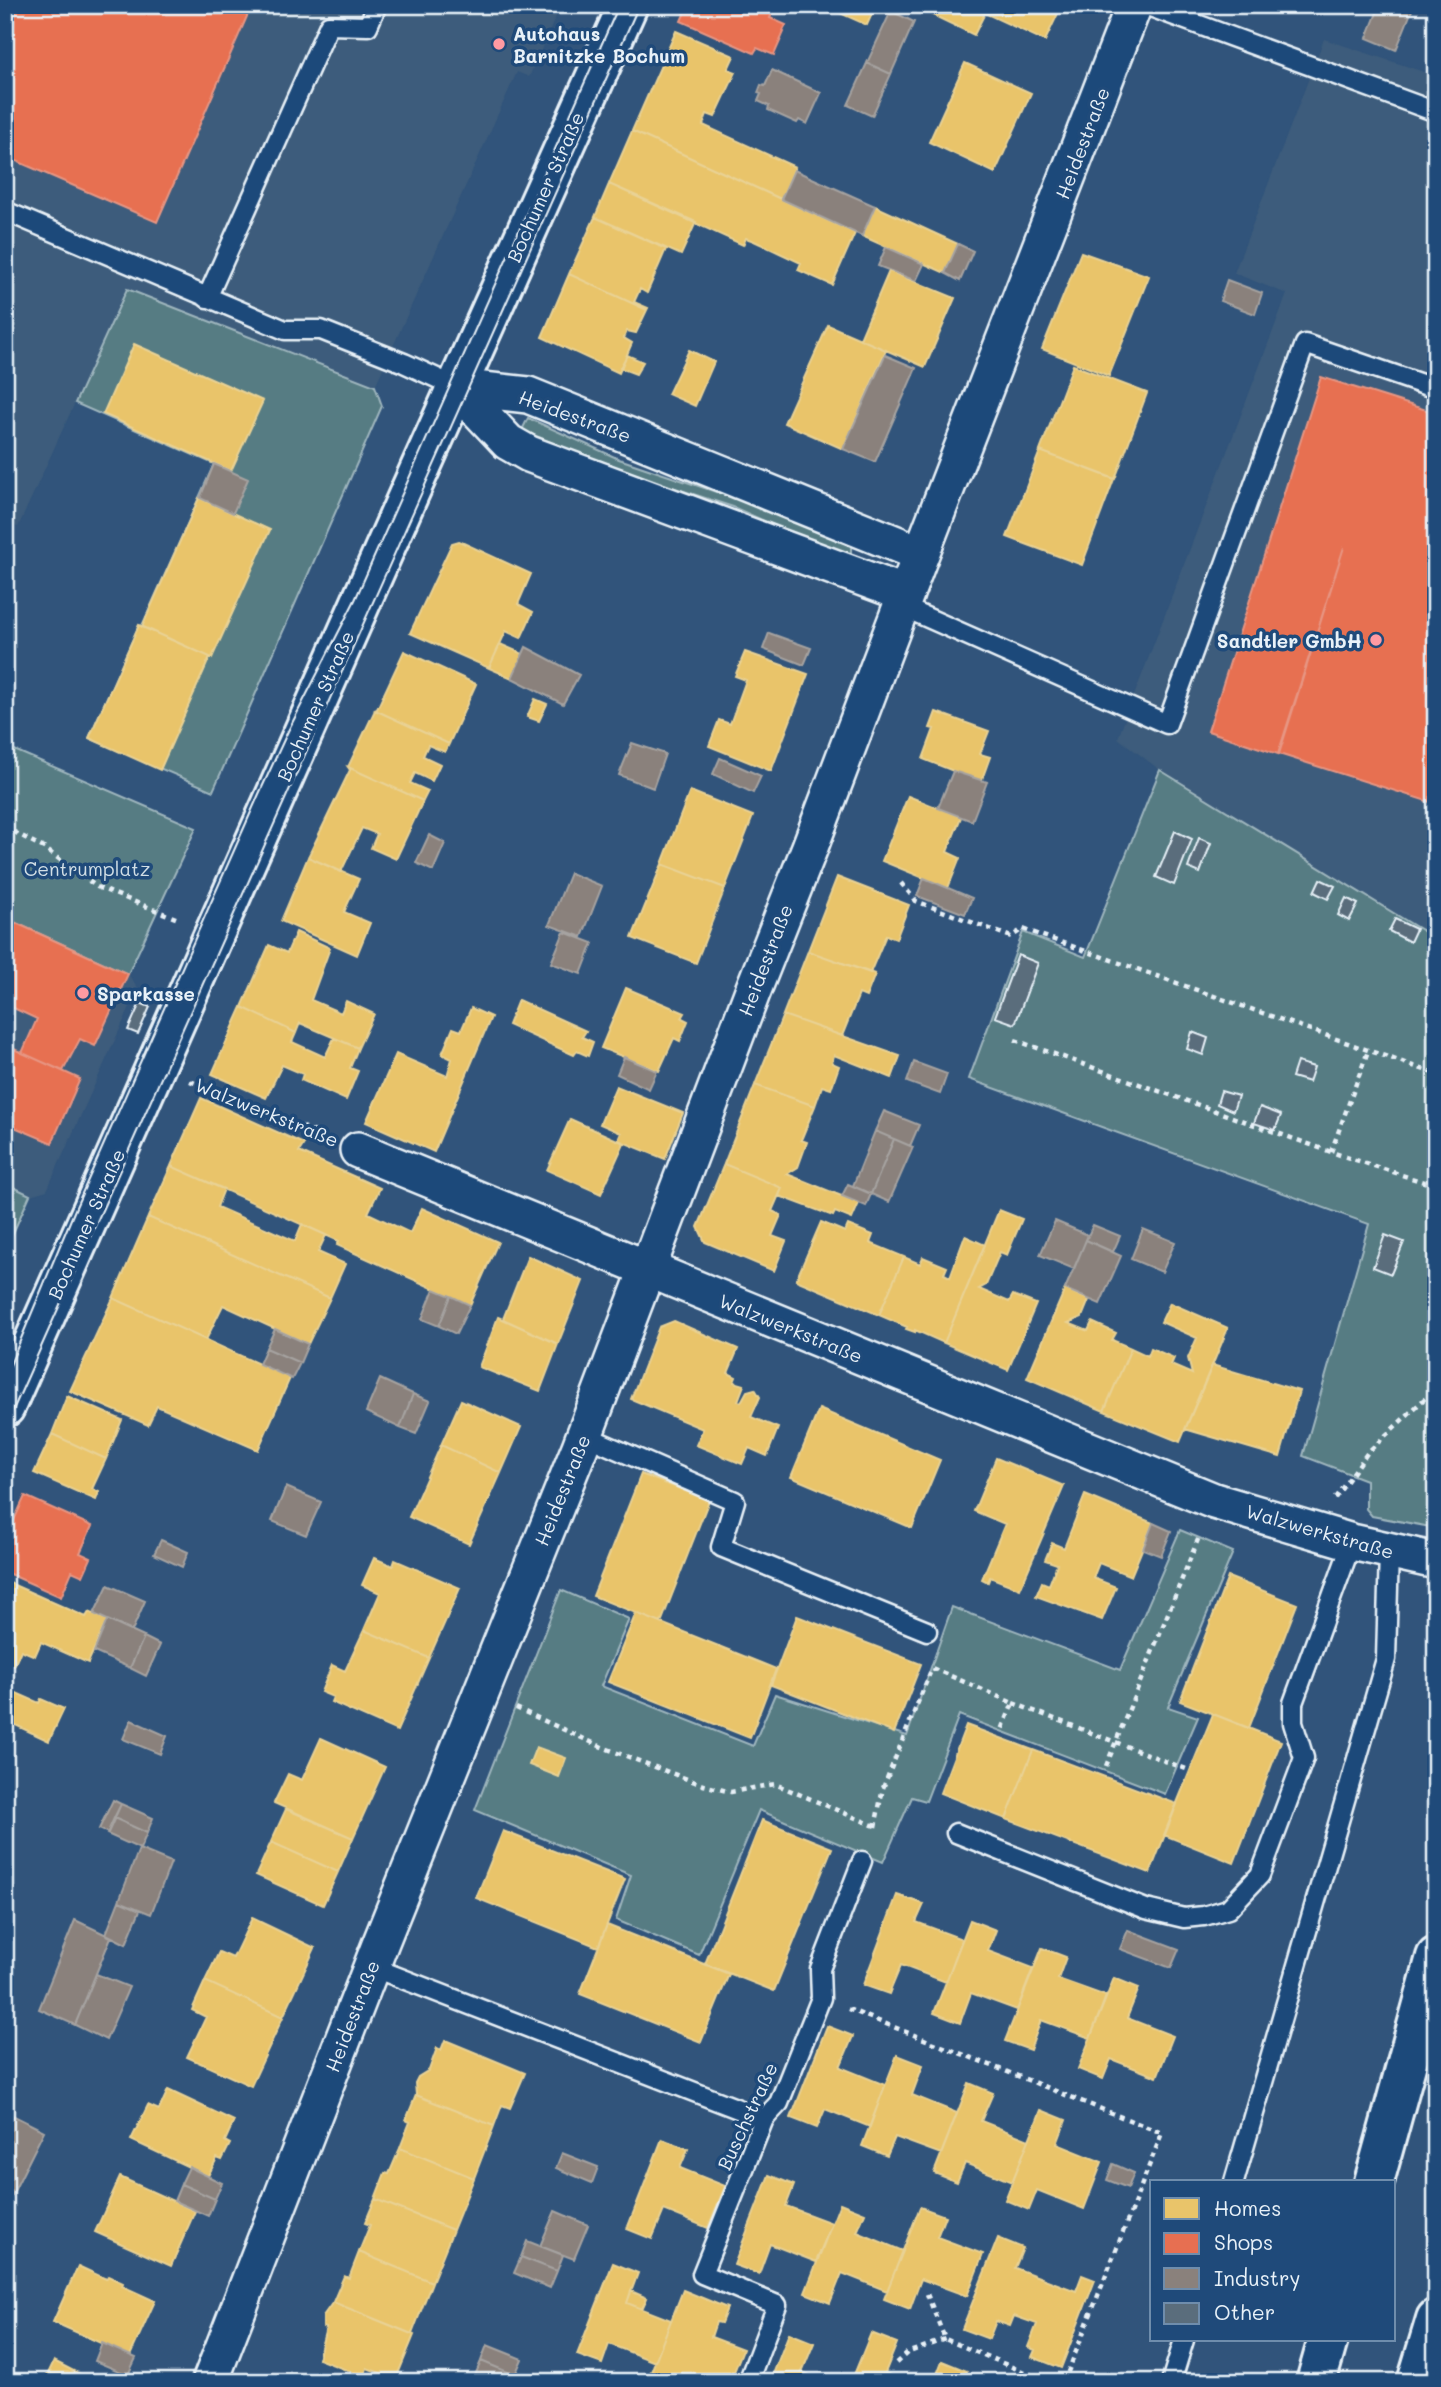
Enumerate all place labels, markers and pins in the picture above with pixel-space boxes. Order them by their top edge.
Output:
place label: Autohaus Barnitzke Bochum [513,21,685,68]
marker: Autohaus Barnitzke Bochum [491,36,507,52]
place label: Sandtler GmbH [1217,628,1362,653]
marker: Sandtler GmbH [1368,632,1384,648]
place label: Sparkasse [97,981,195,1006]
marker: Sparkasse [75,985,91,1001]

